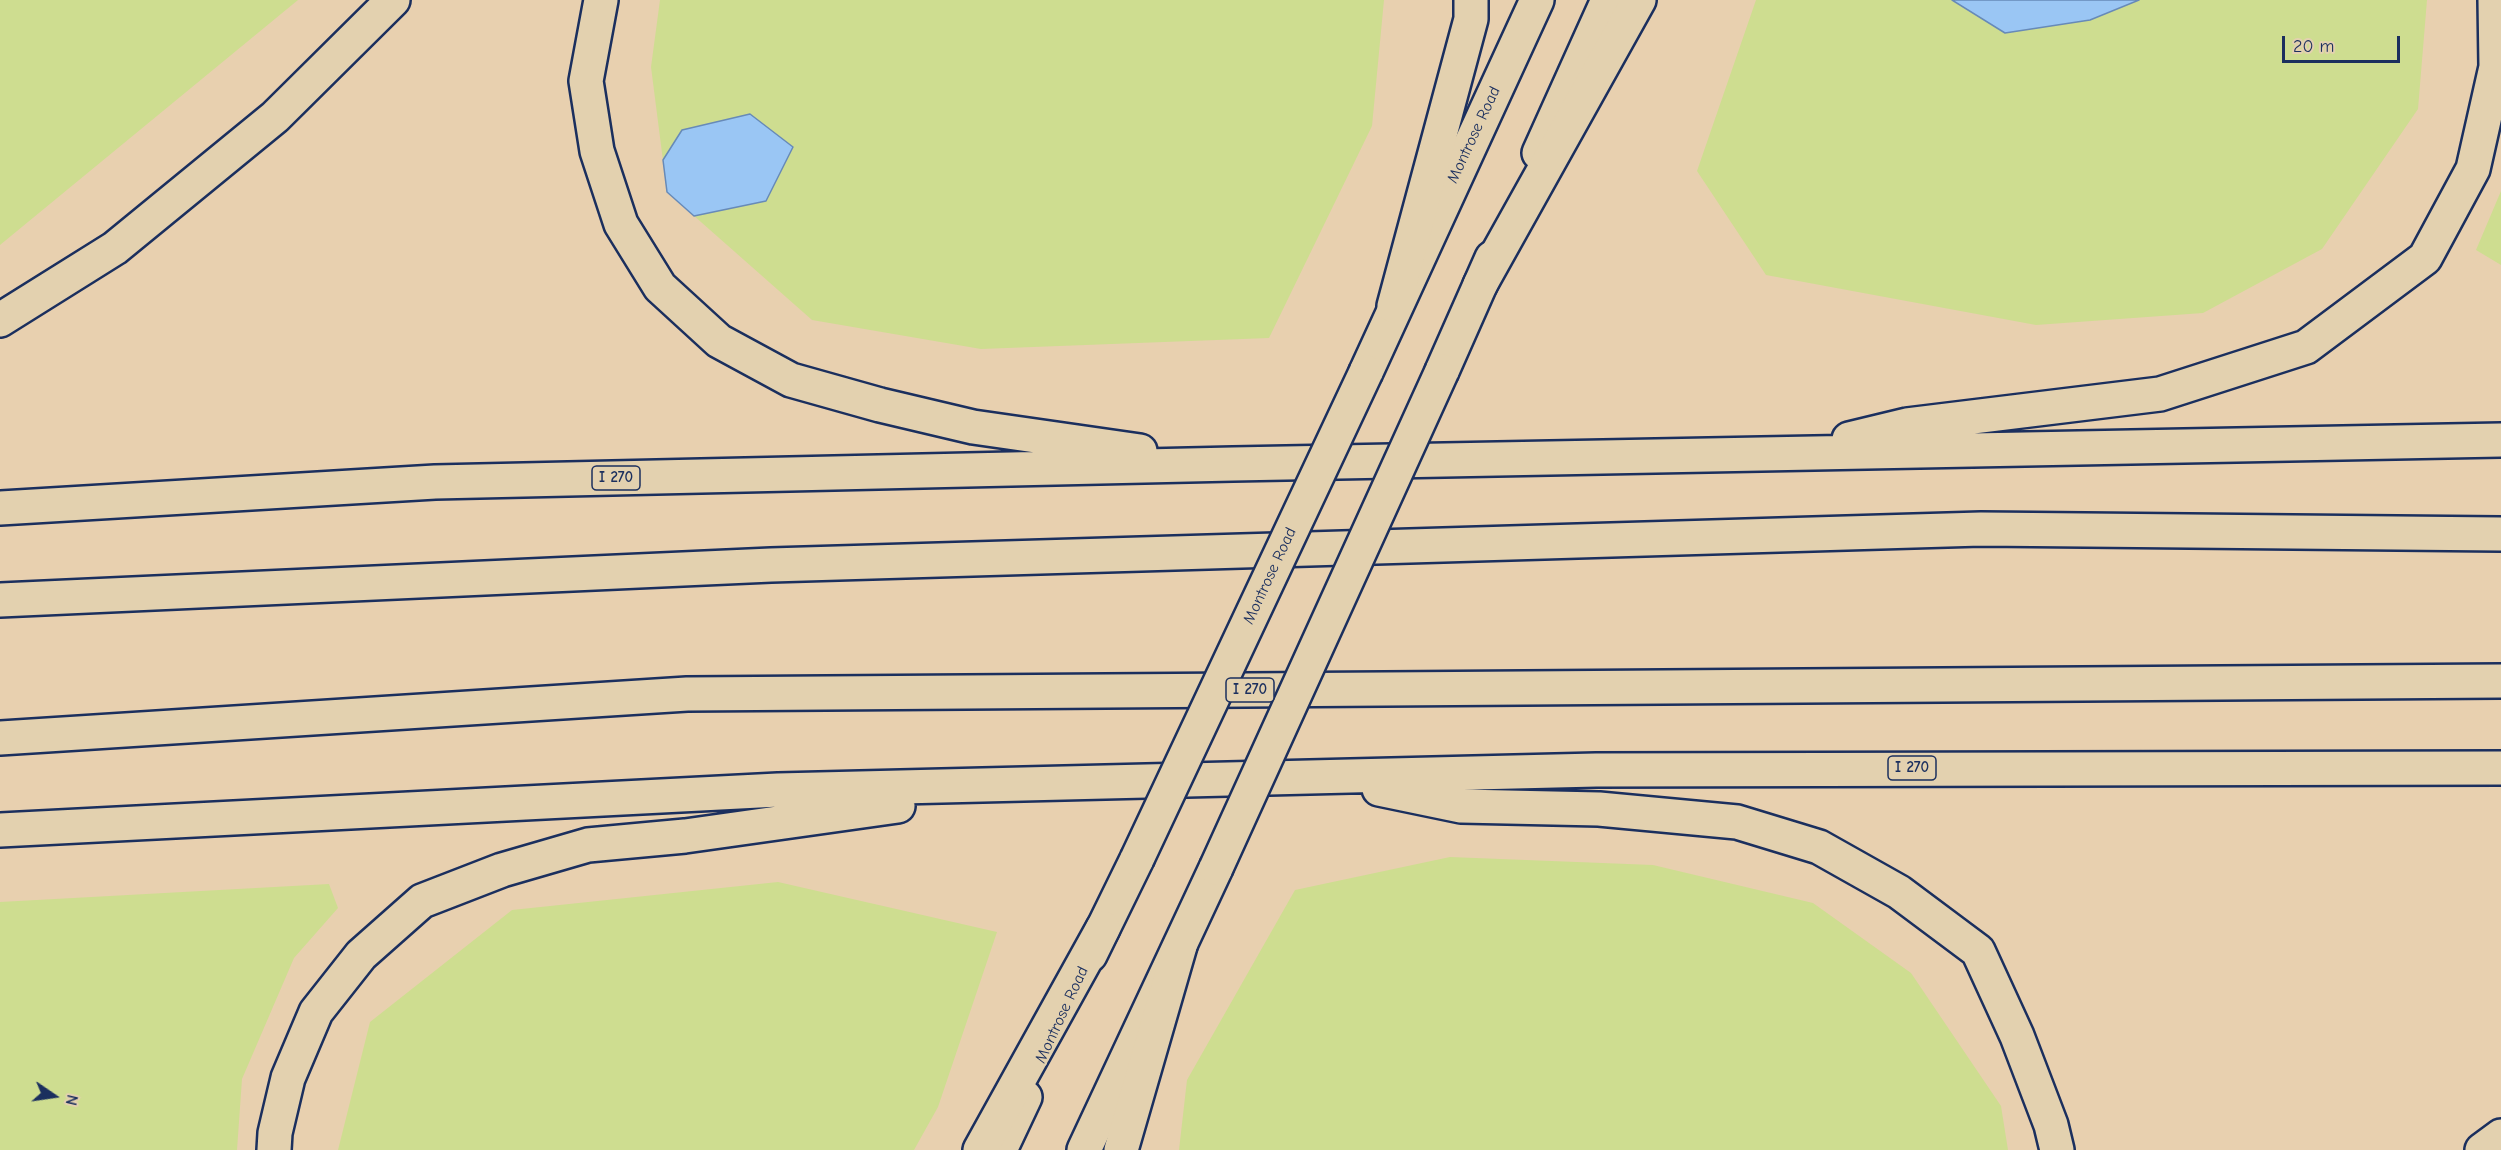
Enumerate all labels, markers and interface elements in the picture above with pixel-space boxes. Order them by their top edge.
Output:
scale bar [2285,24,2404,62]
text: 20 m [2293,36,2334,57]
street label: Montrose Road [1443,84,1505,186]
road number: I 270 [592,466,640,490]
street label: Montrose Road [1239,525,1301,627]
road number: I 270 [1226,678,1274,702]
road number: I 270 [1888,756,1936,780]
street label: Montrose Road [1031,964,1093,1066]
north arrow [24,1066,84,1126]
text: N [62,1093,81,1107]

